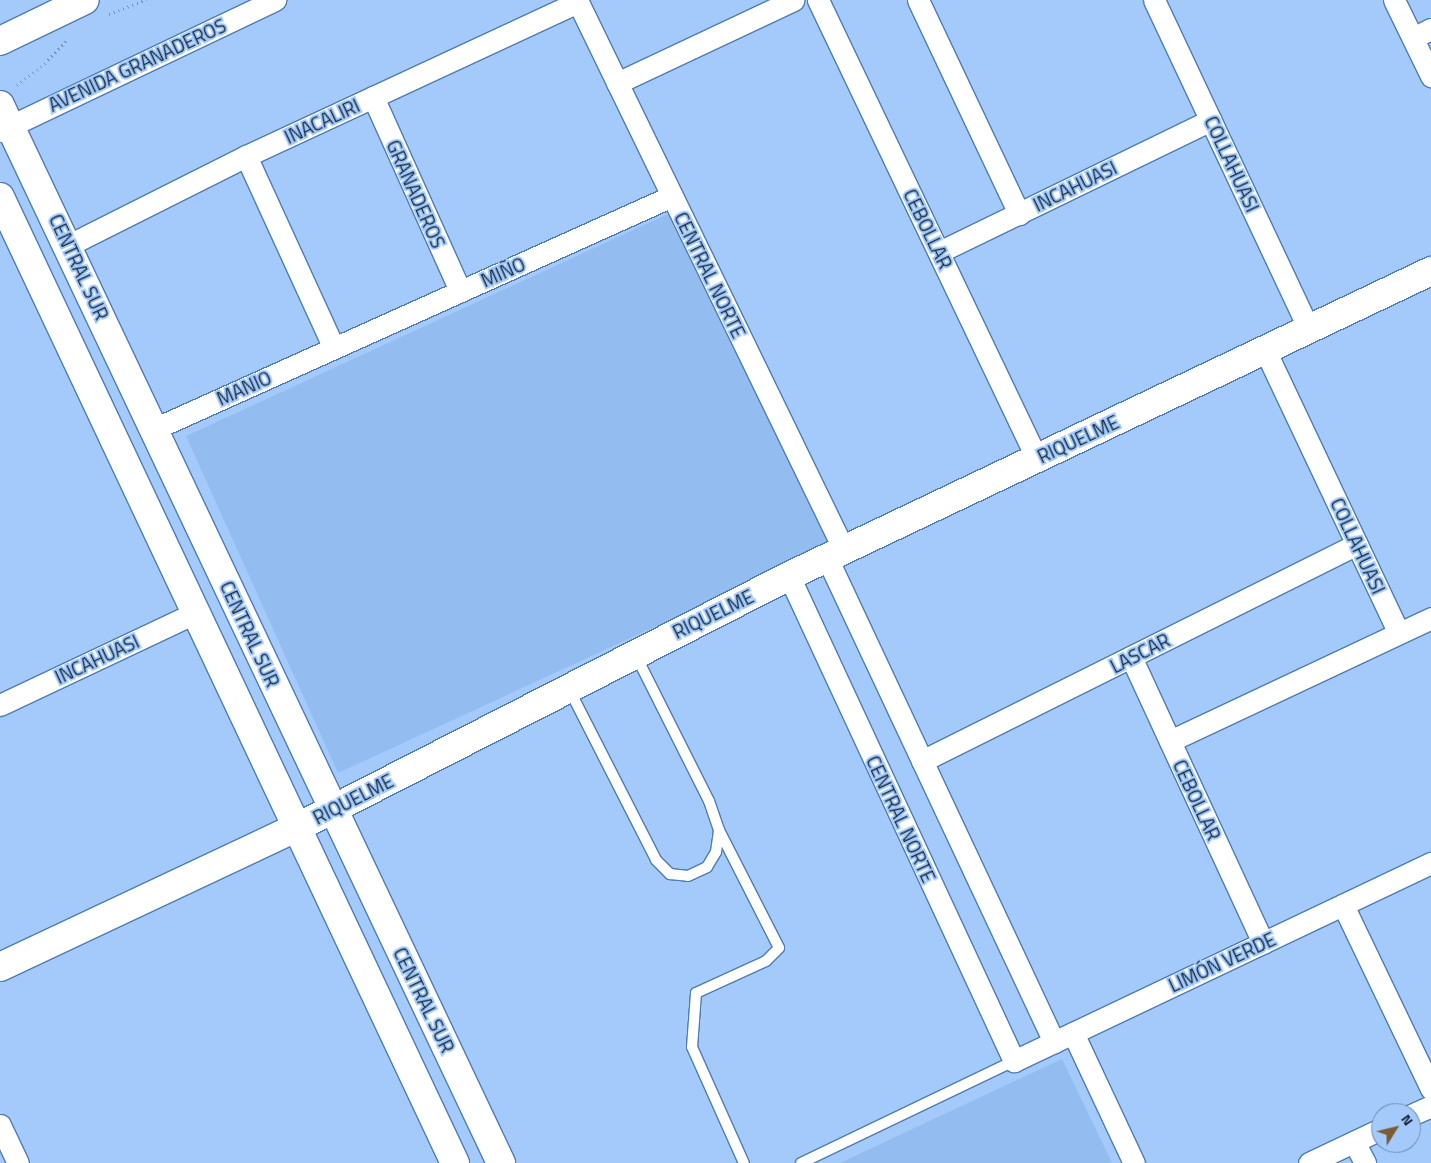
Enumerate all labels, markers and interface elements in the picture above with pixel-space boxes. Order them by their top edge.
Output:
street label: AVENIDA GRANADEROS [45,14,229,116]
street label: INACALIRI [281,94,363,148]
street label: COLLAHUASI [1200,112,1264,216]
street label: GRANADEROS [382,136,450,252]
street label: INCAHUASI [1029,156,1121,216]
street label: CEBOLLAR [899,185,957,273]
street label: CENTRAL NORTE [670,208,750,342]
street label: CENTRAL SUR [45,210,113,324]
street label: MIÑO [477,252,529,292]
street label: MANIO [213,366,275,410]
street label: RIQUELME [1034,410,1122,468]
street label: COLLAHUASI [1326,494,1390,598]
street label: CENTRAL SUR [216,577,284,691]
street label: RIQUELME [669,585,757,643]
street label: LASCAR [1106,628,1174,678]
street label: INCAHUASI [51,630,143,688]
street label: CENTRAL NORTE [862,752,940,886]
street label: CEBOLLAR [1168,756,1226,844]
street label: RIQUELME [309,769,397,829]
street label: LIMÓN VERDE [1165,927,1279,997]
street label: CENTRAL SUR [389,944,459,1056]
north arrow [1371,1103,1421,1153]
text: N [1396,1109,1419,1130]

